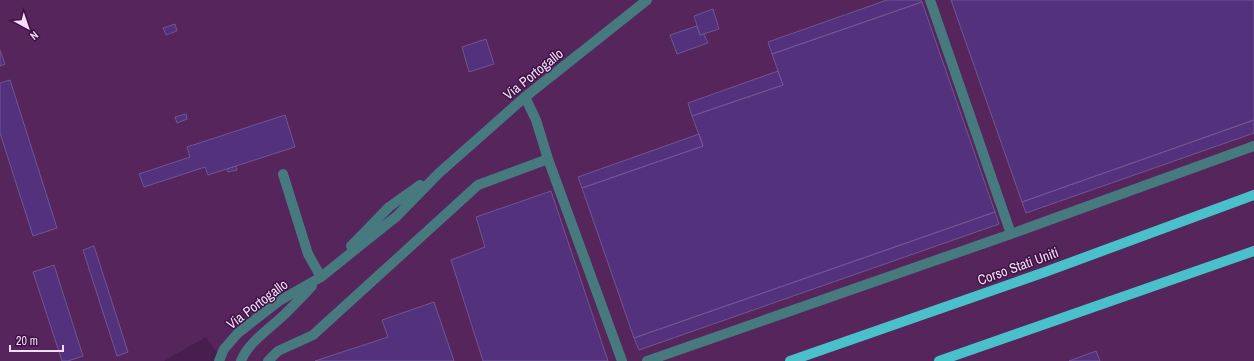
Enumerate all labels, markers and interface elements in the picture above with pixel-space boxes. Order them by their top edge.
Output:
north arrow [8,8,48,48]
text: N [27,28,41,43]
street label: Via Portogallo [499,44,567,104]
street label: Corso Stati Uniti [975,243,1061,289]
street label: Via Portogallo [223,275,291,333]
scale bar [10,327,63,353]
text: 20 m [16,333,38,349]

